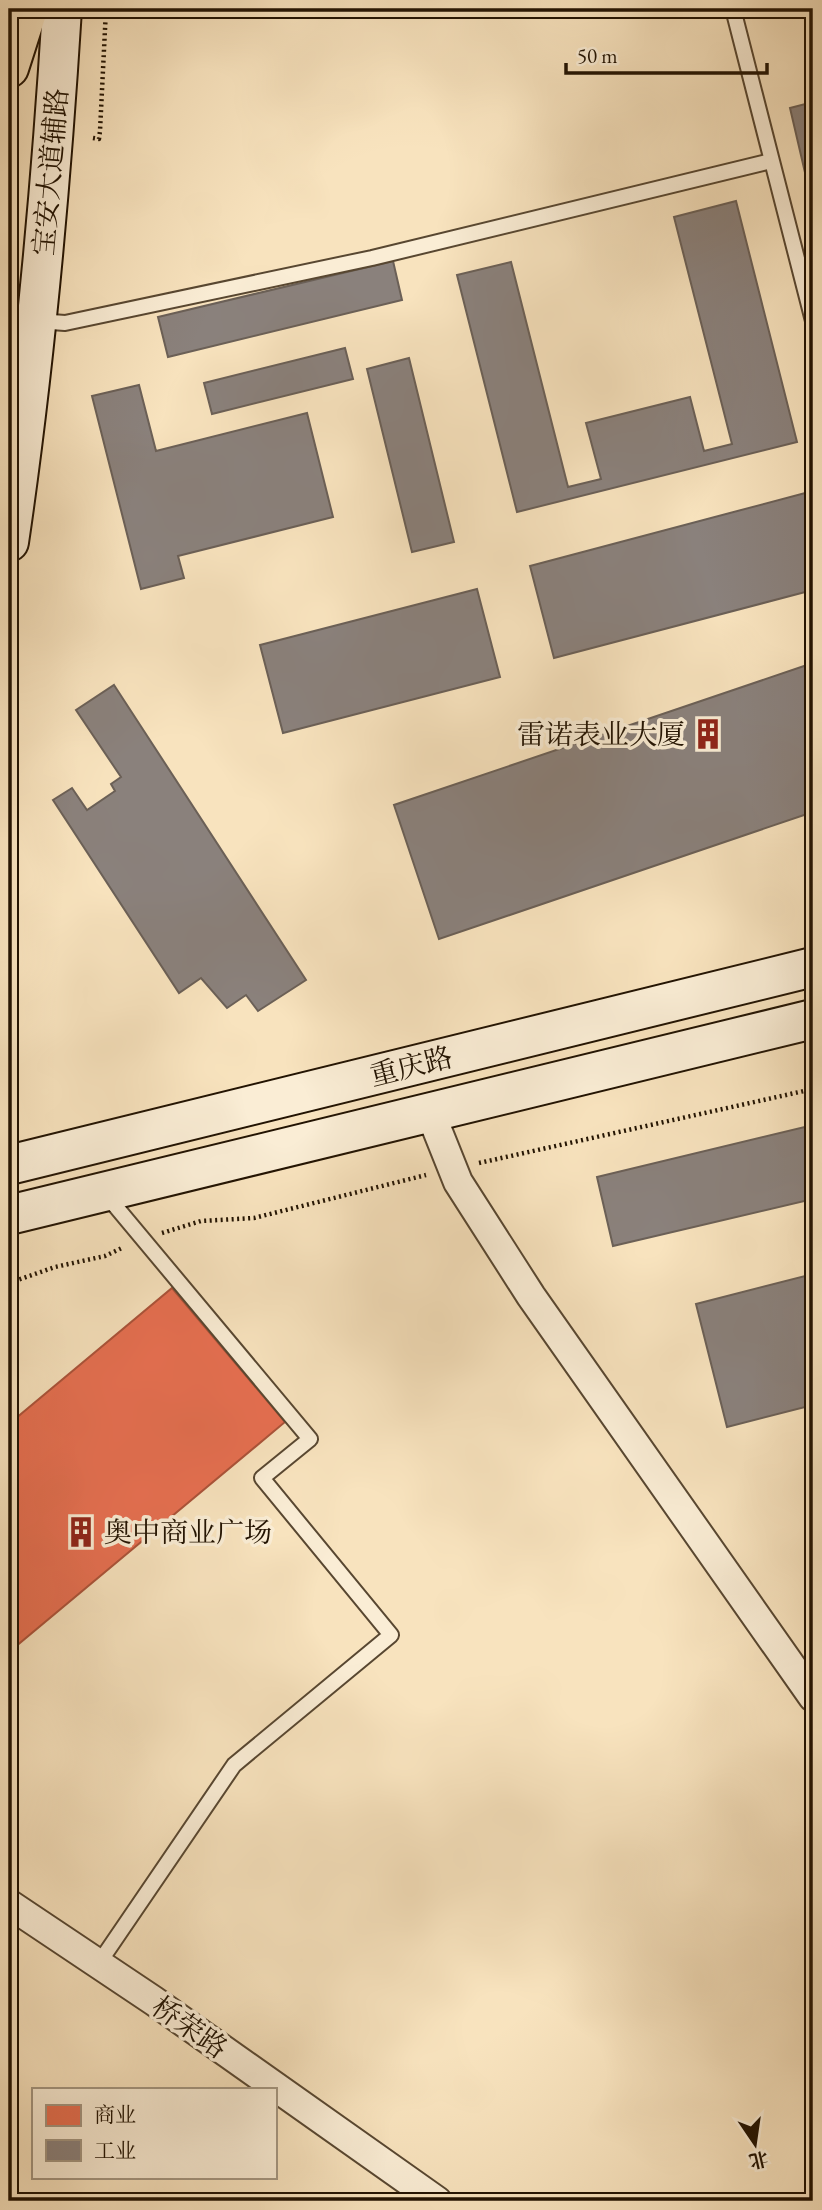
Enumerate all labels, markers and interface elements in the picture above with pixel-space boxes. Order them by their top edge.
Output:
scale bar [566,32,768,76]
text: 50 m [577,42,618,69]
street label: 宝安大道辅路 [25,87,75,257]
place label: 雷诺表业大厦 [517,716,685,752]
building icon: 雷诺表业大厦 [691,717,725,751]
street label: 重庆路 [366,1038,456,1094]
place label: 奥中商业广场 [104,1514,272,1550]
building icon: 奥中商业广场 [64,1515,98,1549]
street label: 桥荣路 [145,1988,235,2066]
legend [32,2088,276,2178]
text: 商业 [94,2101,136,2128]
north arrow [720,2108,790,2178]
text: 工业 [94,2137,136,2164]
text: 北 [747,2146,771,2174]

